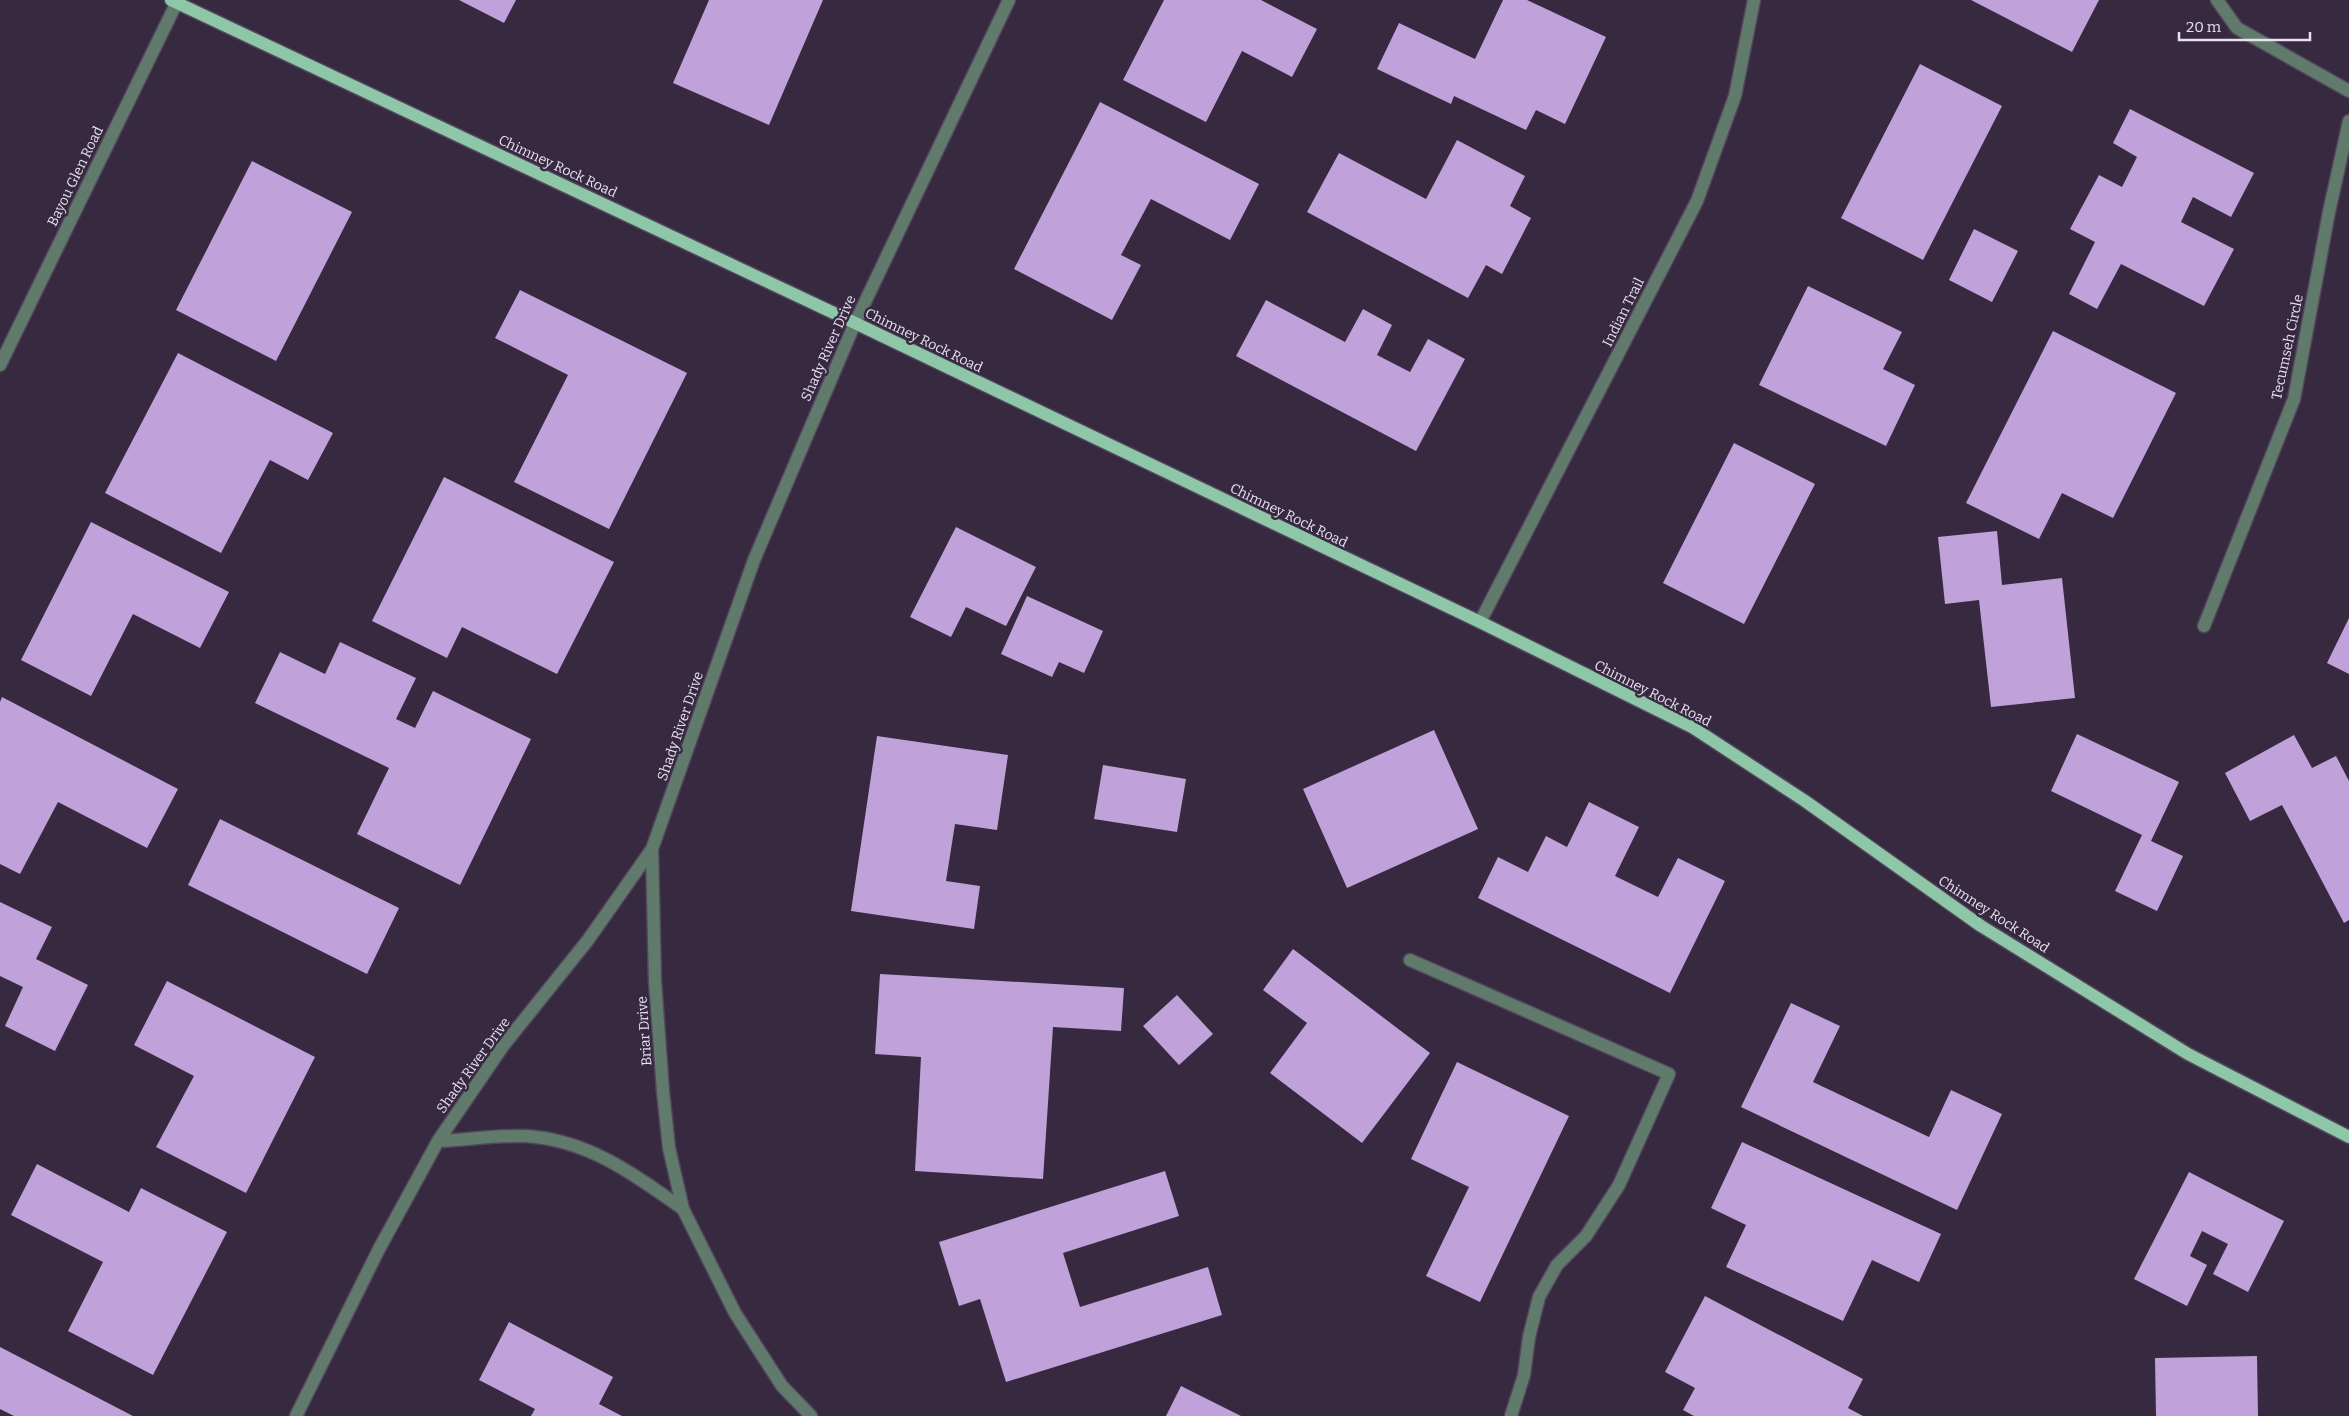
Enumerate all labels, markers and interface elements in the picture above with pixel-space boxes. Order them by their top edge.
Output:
scale bar [2179,10,2310,42]
text: 20 m [2186,18,2222,36]
street label: Bayou Glen Road [44,124,107,229]
street label: Chimney Rock Road [496,132,620,201]
street label: Indian Trail [1599,275,1648,349]
street label: Shady River Drive [797,293,859,404]
street label: Tecumseh Circle [2268,293,2307,401]
street label: Chimney Rock Road [862,305,985,376]
street label: Chimney Rock Road [1227,480,1350,551]
street label: Chimney Rock Road [1592,657,1714,730]
street label: Shady River Drive [654,669,707,783]
street label: Chimney Rock Road [1935,872,2052,957]
street label: Briar Drive [634,996,655,1066]
street label: Shady River Drive [433,1014,514,1117]

